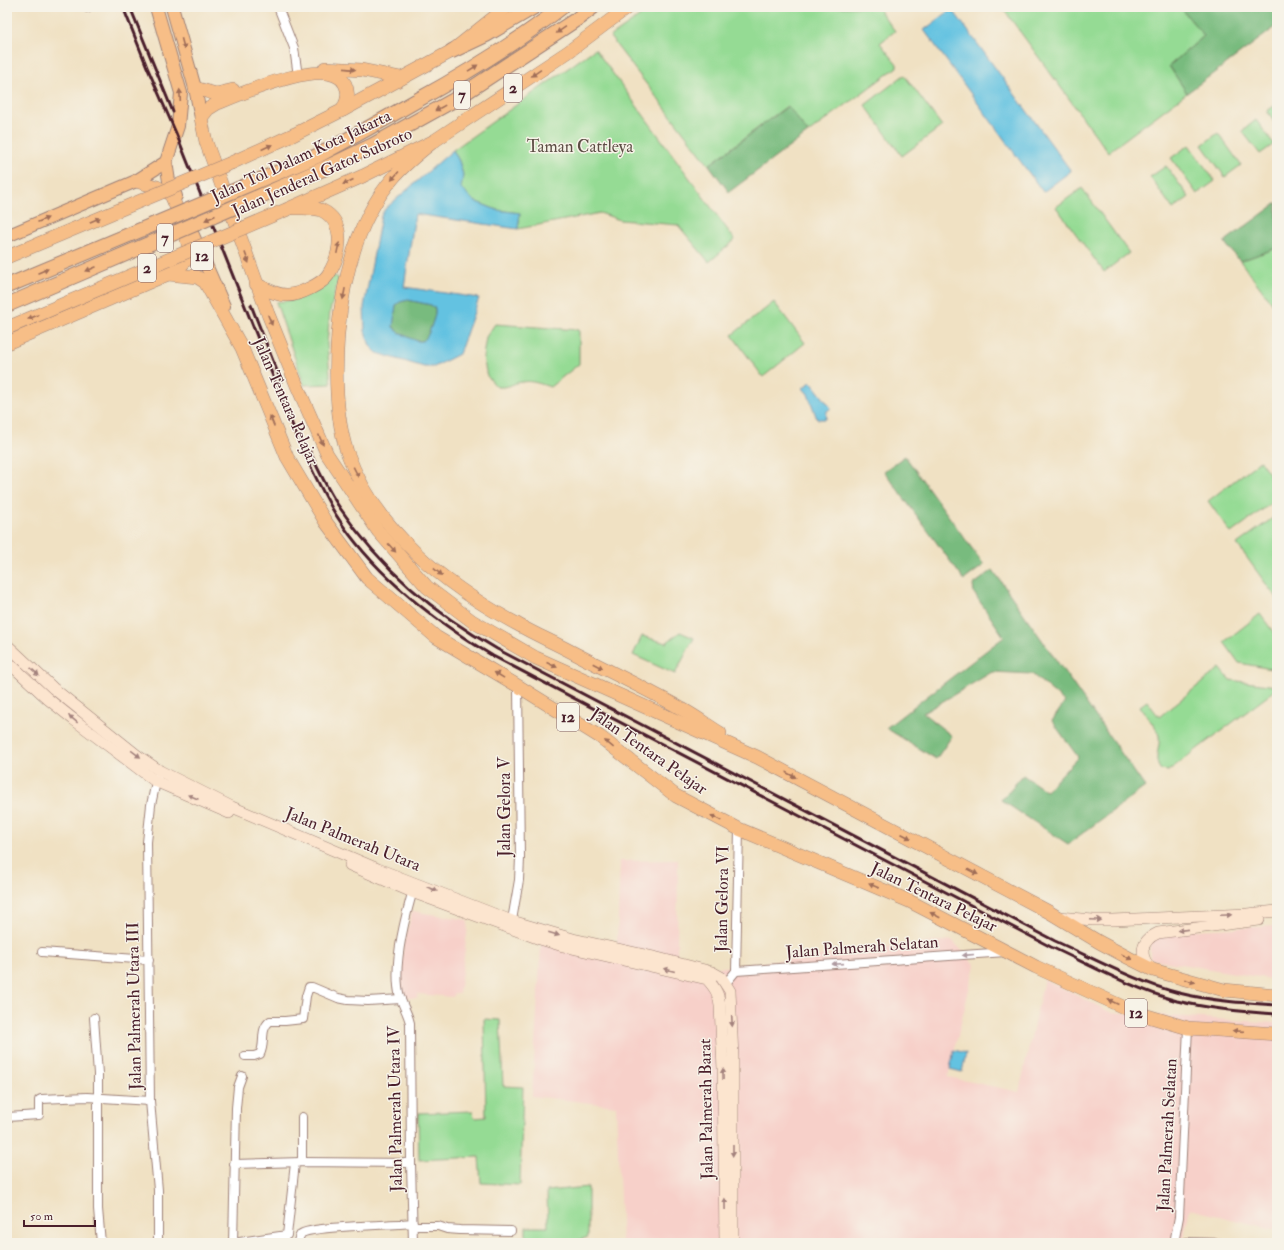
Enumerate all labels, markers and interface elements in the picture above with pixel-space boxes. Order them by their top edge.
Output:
one-way arrow [555,26,567,33]
one-way arrow [180,39,186,51]
one-way arrow [467,64,479,71]
one-way arrow [344,66,356,72]
one-way arrow [531,69,541,77]
road number: 2 [504,74,522,102]
road number: 7 [454,81,470,109]
one-way arrow [177,88,183,101]
one-way arrow [434,104,446,111]
street label: Jalan Tol Dalam Kota Jakarta [207,105,395,208]
street label: Jalan Jenderal Gatot Subroto [228,123,416,223]
park label: Taman Cattleya [527,136,634,158]
one-way arrow [261,144,273,150]
one-way arrow [390,171,399,182]
one-way arrow [343,179,354,185]
one-way arrow [205,215,216,221]
one-way arrow [37,217,49,223]
one-way arrow [89,217,100,223]
road number: 7 [157,224,173,252]
road number: 12 [191,242,213,270]
one-way arrow [335,242,341,254]
one-way arrow [244,252,250,264]
road number: 2 [138,254,156,282]
one-way arrow [37,267,49,274]
one-way arrow [84,267,96,273]
one-way arrow [340,288,346,300]
one-way arrow [27,314,38,320]
one-way arrow [268,314,274,326]
street label: Jalan Tentara Pelajar [247,333,324,469]
one-way arrow [269,414,275,426]
one-way arrow [318,434,324,445]
one-way arrow [353,467,359,478]
one-way arrow [388,542,397,553]
one-way arrow [432,567,443,576]
one-way arrow [546,662,557,668]
one-way arrow [592,662,604,669]
one-way arrow [31,667,40,676]
one-way arrow [493,671,505,678]
street label: Jalan Tentara Pelajar [585,702,712,800]
road number: 12 [557,703,579,731]
one-way arrow [68,715,78,723]
one-way arrow [604,740,615,749]
one-way arrow [131,750,141,758]
street label: Jalan Gelora V [494,756,516,858]
one-way arrow [785,772,797,778]
one-way arrow [187,794,198,800]
street label: Jalan Palmerah Utara [281,802,425,877]
one-way arrow [710,814,722,821]
one-way arrow [900,833,912,839]
street label: Jalan Gelora VI [711,845,734,954]
street label: Jalan Tentara Pelajar [866,857,1001,938]
one-way arrow [967,869,979,875]
one-way arrow [867,883,879,889]
one-way arrow [427,886,438,892]
one-way arrow [929,911,940,918]
one-way arrow [1220,912,1232,919]
one-way arrow [1090,917,1103,923]
street label: Jalan Palmerah Utara III [122,922,147,1091]
one-way arrow [1177,927,1189,933]
one-way arrow [548,931,560,937]
street label: Jalan Palmerah Selatan [784,931,940,964]
one-way arrow [962,951,974,958]
one-way arrow [1122,954,1133,960]
one-way arrow [832,961,844,968]
one-way arrow [663,967,675,973]
one-way arrow [1185,978,1197,984]
one-way arrow [1107,999,1118,1005]
road number: 12 [1125,999,1147,1027]
one-way arrow [728,1015,735,1027]
street label: Jalan Palmerah Utara IV [383,1025,408,1193]
one-way arrow [1232,1028,1244,1035]
street label: Jalan Palmerah Barat [694,1038,719,1181]
street label: Jalan Palmerah Selatan [1152,1058,1183,1213]
one-way arrow [720,1067,726,1080]
one-way arrow [730,1145,736,1158]
one-way arrow [721,1198,728,1210]
scale bar [24,1202,95,1228]
text: 50 m [30,1209,54,1224]

